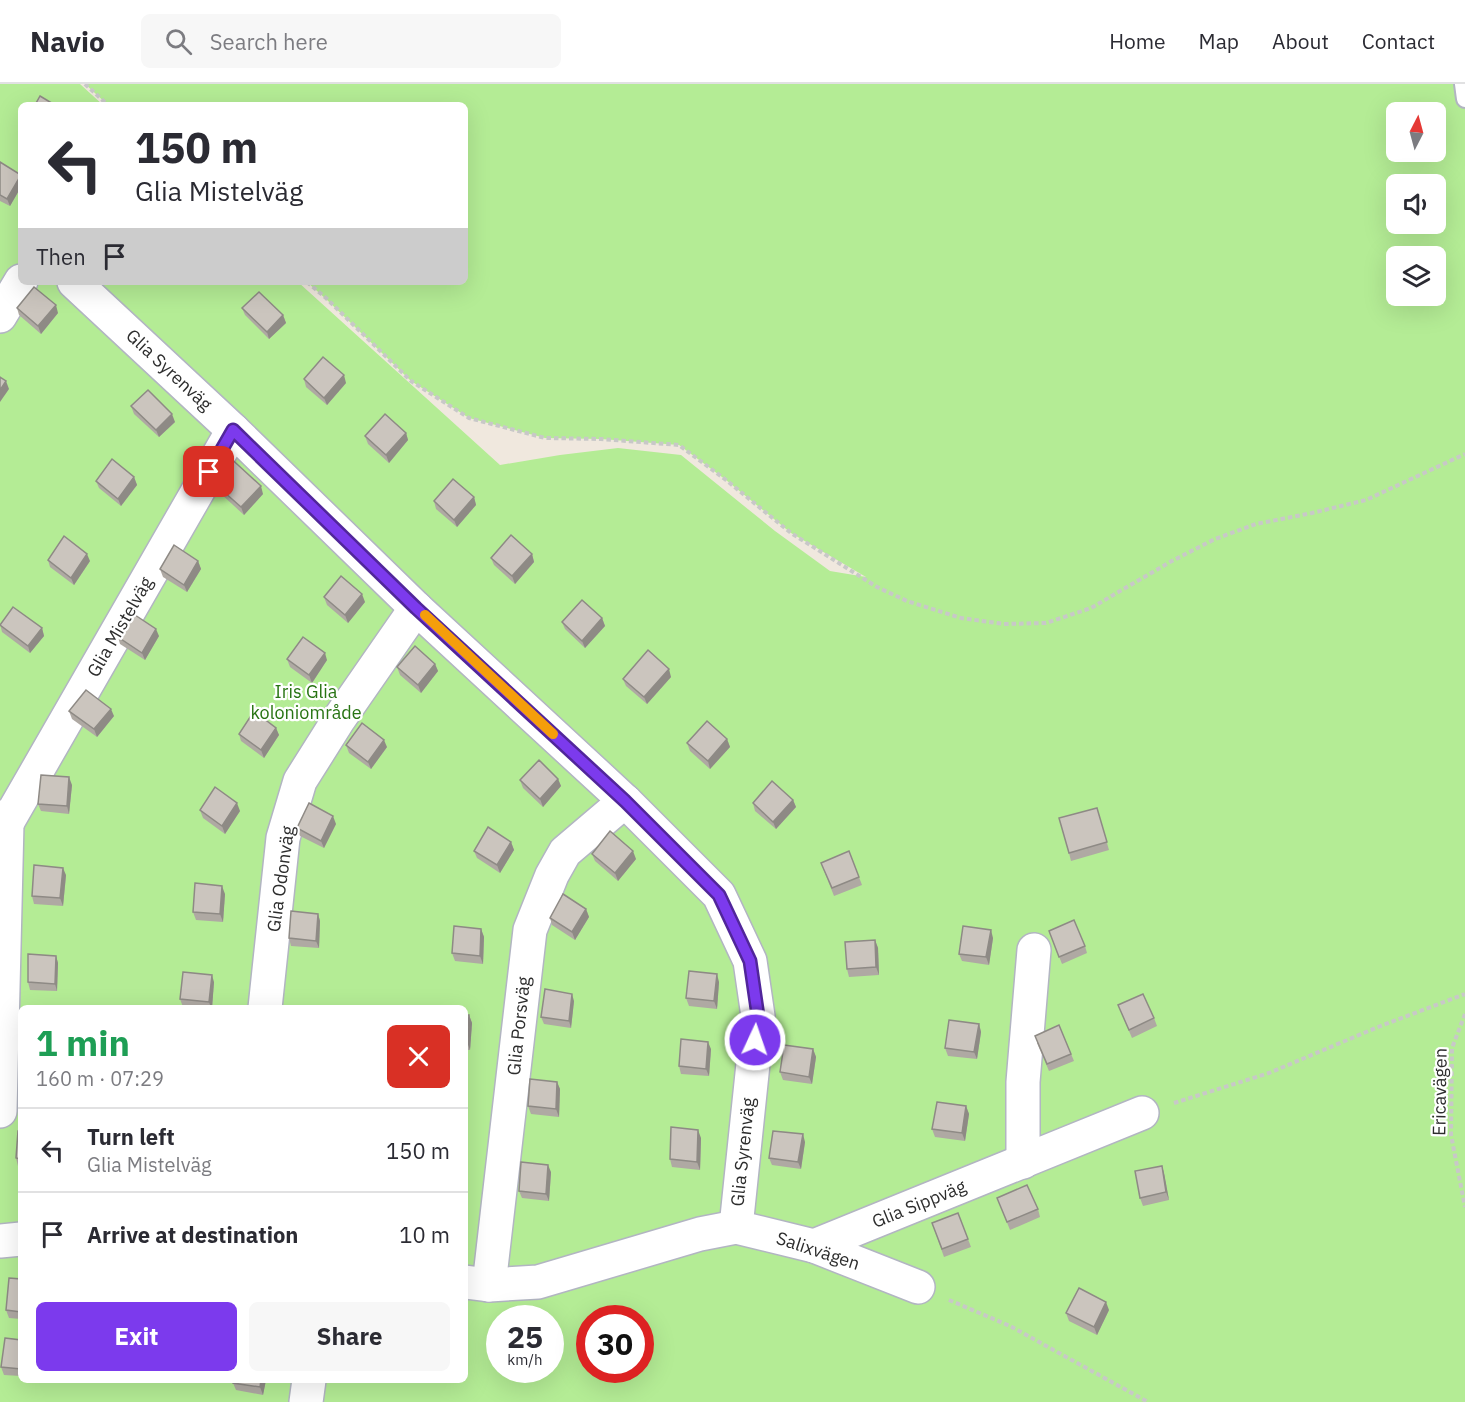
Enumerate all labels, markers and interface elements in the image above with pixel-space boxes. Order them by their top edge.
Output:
search box [141,14,561,68]
text: Navio [30,23,105,60]
icon: search [162,25,195,58]
text: Search here [210,27,328,56]
text: Home [1109,27,1166,55]
text: Map [1199,27,1239,55]
text: About [1272,27,1329,55]
text: Contact [1362,27,1435,55]
north arrow [1386,102,1446,162]
map controls [1386,102,1446,306]
text: 150 m [135,120,258,175]
icon: left [36,126,114,204]
text: Glia Mistelväg [135,173,303,208]
button: sound [1386,174,1446,234]
icon: arrive [98,240,131,273]
text: Then [36,242,86,271]
button: layers [1386,246,1446,306]
street label: Glia Syrenväg [121,324,218,416]
pin [183,446,234,497]
icon: arrive [192,455,225,488]
street label: Glia Mistelväg [82,572,158,681]
park label: Iris Glia koloniområde [250,680,362,724]
street label: Glia Odonväg [262,824,299,933]
street label: Glia Porsväg [502,975,535,1077]
position arrow [723,1008,787,1072]
text: 1 min [36,1019,130,1066]
button: close [387,1025,450,1088]
street label: Ericavägen [1427,1048,1452,1136]
text: 160 m · 07:29 [36,1065,164,1092]
street label: Glia Syrenväg [725,1096,760,1208]
text: Turn left [87,1122,175,1151]
icon: left [36,1134,69,1167]
text: 150 m [386,1136,450,1165]
text: Glia Mistelväg [87,1151,212,1178]
street label: Glia Sippväg [868,1174,970,1233]
icon: arrive [36,1218,69,1251]
text: Arrive at destination [87,1220,298,1249]
text: 10 m [399,1220,450,1249]
street label: Salixvägen [774,1226,863,1275]
button: Exit [36,1302,237,1371]
button: Share [249,1302,450,1371]
speed limit sign: 30 [576,1305,654,1383]
text: 25 [507,1317,543,1356]
text: km/h [507,1350,543,1369]

